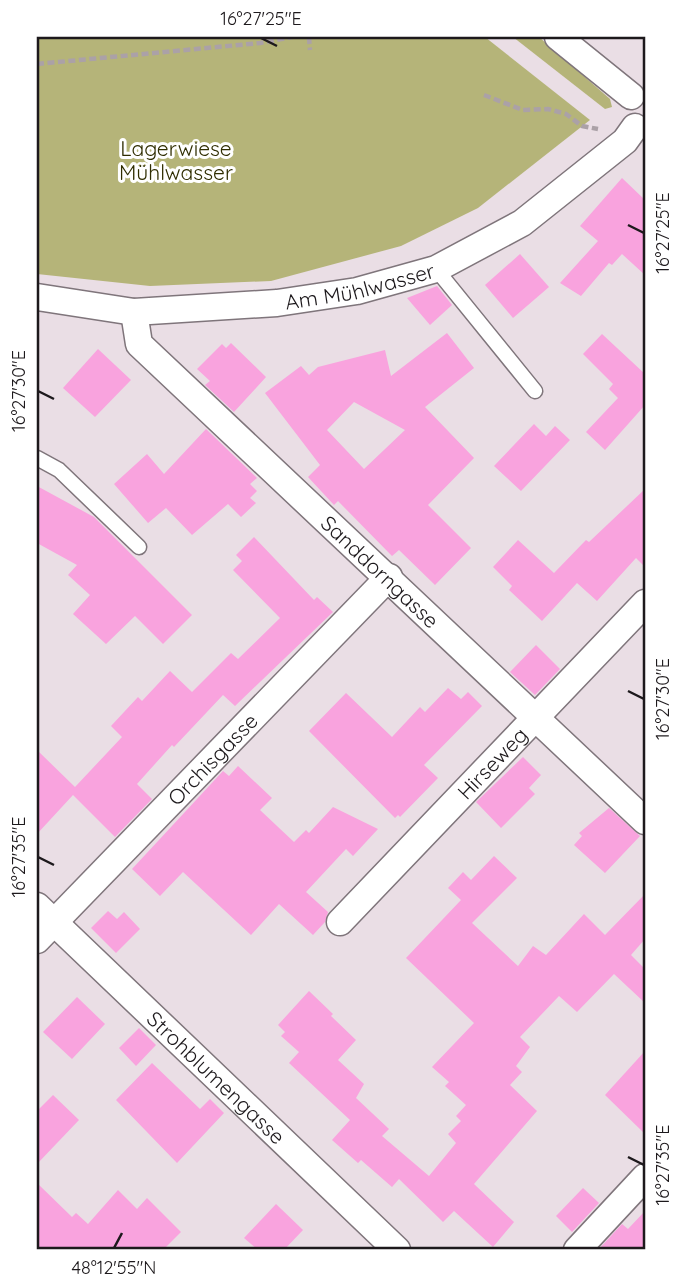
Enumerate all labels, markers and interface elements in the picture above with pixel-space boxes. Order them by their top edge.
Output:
text: 16°27'25"E [220,7,302,30]
park label: Lagerwiese Mühlwasser [119,135,233,185]
text: 16°27'25"E [651,192,674,274]
street label: Am Mühlwasser [283,257,438,315]
text: 16°27'30"E [7,350,30,432]
street label: Sanddorngasse [316,510,445,633]
text: 16°27'30"E [651,658,674,740]
street label: Orchisgasse [162,708,263,811]
street label: Hirseweg [451,721,533,805]
text: 16°27'35"E [7,816,30,898]
street label: Strohblumengasse [142,1005,291,1149]
text: 16°27'35"E [651,1124,674,1206]
text: 48°12'55"N [72,1256,156,1279]

